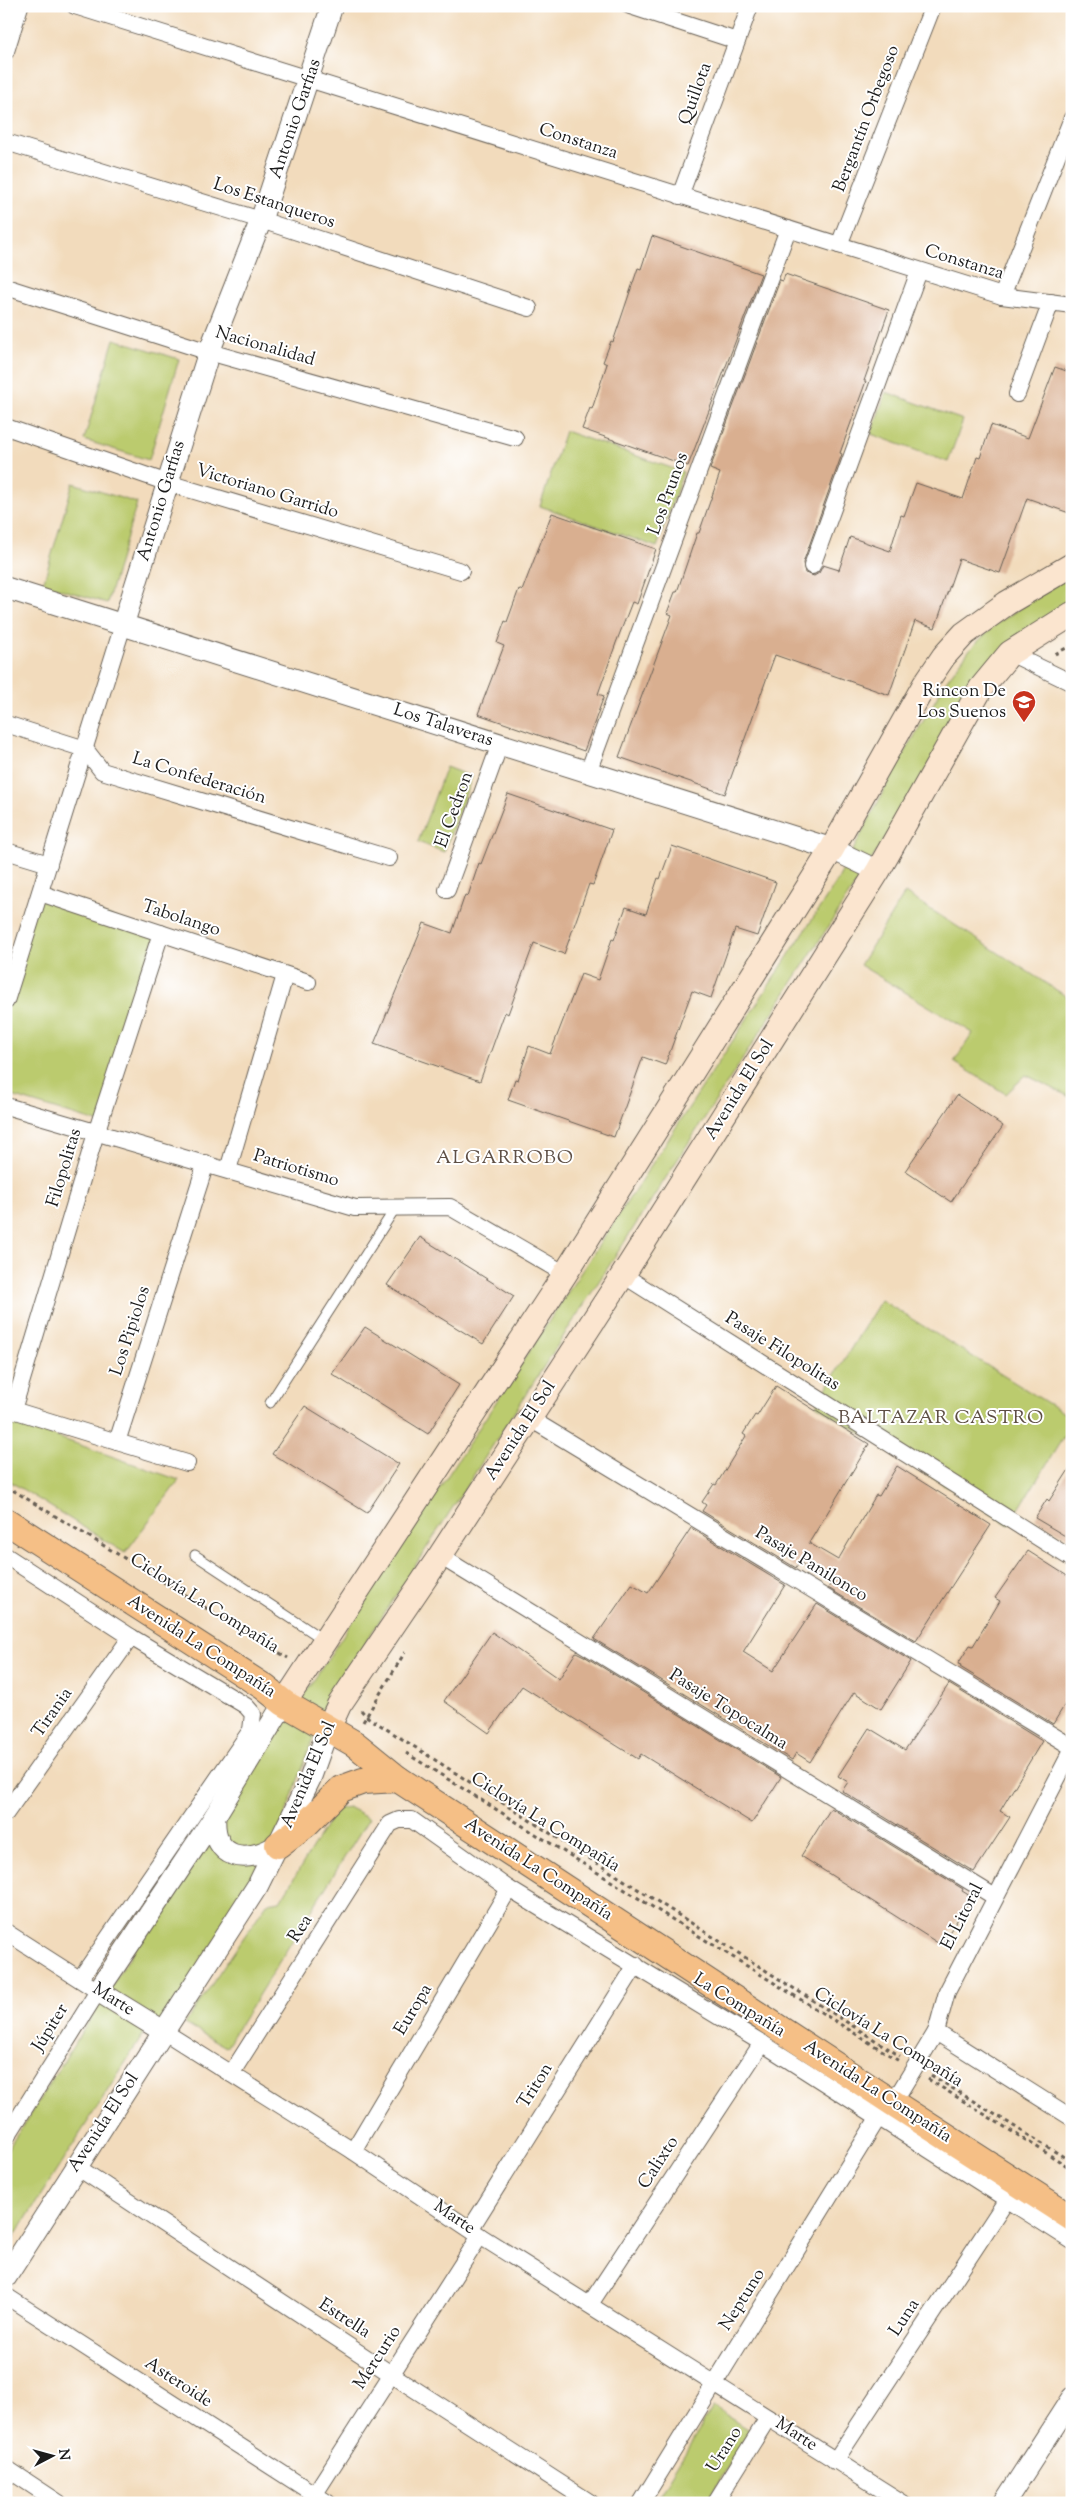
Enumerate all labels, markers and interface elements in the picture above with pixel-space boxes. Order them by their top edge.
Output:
street label: Bergantín Orbegoso [827,42,907,196]
street label: Antonio Garfias [263,56,329,182]
street label: Quillota [673,59,719,129]
street label: Constanza [535,117,621,167]
street label: Los Estanqueros [210,172,338,236]
street label: Constanza [921,239,1007,287]
street label: Nacionalidad [212,320,318,374]
street label: Antonio Garfias [131,437,193,565]
street label: Los Prunos [642,449,696,539]
street label: Victoriano Garrido [192,458,342,526]
place label: Rincon De Los Suenos [918,679,1006,726]
school or university icon: Rincon De Los Suenos [1011,689,1037,723]
street label: Los Talaveras [390,698,496,754]
street label: La Confederación [129,746,269,812]
street label: El Cedron [429,768,481,852]
street label: Tabolango [138,894,224,944]
street label: Avenida El Sol [699,1035,781,1145]
street label: Filopolitas [41,1126,89,1210]
street label: Patriotismo [250,1144,342,1194]
district label: ALGARROBO [436,1145,574,1172]
street label: Los Pipiolos [104,1283,158,1379]
street label: Pasaje Filopolitas [719,1306,845,1398]
street label: Avenida El Sol [479,1376,563,1486]
district label: BALTAZAR CASTRO [838,1405,1044,1432]
street label: Pasaje Panilonco [750,1521,873,1609]
street label: Ciclovía La Compañía [124,1547,284,1661]
street label: Avenida La Compañía [121,1589,281,1705]
street label: Pasaje Topocalma [664,1663,792,1757]
street label: Tirania [26,1683,80,1743]
street label: Avenida El Sol [275,1717,343,1833]
street label: Ciclovía La Compañía [465,1766,625,1880]
street label: Avenida La Compañía [458,1812,618,1928]
street label: El Litoral [935,1879,991,1955]
street label: Rea [282,1910,320,1948]
street label: La Compañía [688,1967,790,2045]
street label: Marte [87,1977,139,2023]
street label: Europa [388,1979,440,2041]
street label: Ciclovía La Compañía [808,1981,968,2095]
street label: Júpiter [26,1999,76,2058]
street label: Avenida La Compañía [797,2034,957,2150]
street label: Triton [512,2058,560,2114]
street label: Avenida El Sol [62,2068,146,2178]
street label: Calixto [632,2131,686,2195]
street label: Marte [428,2194,480,2242]
street label: Neptuno [714,2264,772,2336]
street label: Estrella [313,2292,375,2346]
street label: Luna [883,2294,927,2342]
street label: Mercurio [348,2321,408,2395]
street label: Asteroide [139,2351,217,2415]
street label: Marte [770,2412,822,2458]
street label: Urano [701,2422,749,2478]
north arrow [28,2432,78,2482]
text: N [52,2448,73,2461]

